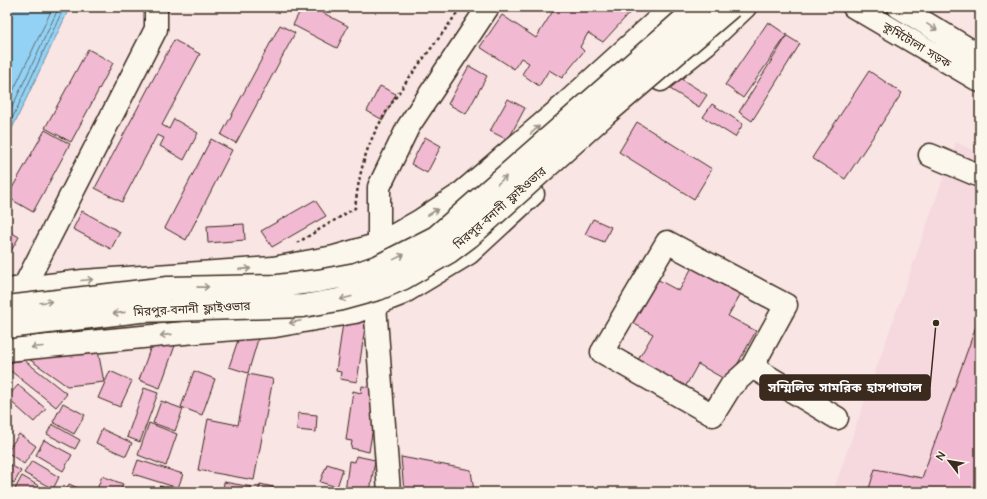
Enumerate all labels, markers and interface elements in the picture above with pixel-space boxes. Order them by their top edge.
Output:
street label: কুর্মিটোলা সড়ক [879,18,954,73]
one-way arrow [926,24,938,32]
one-way arrow [529,126,540,135]
street label: মিরপুর-বনানী ফ্লাইওভার [450,163,551,254]
one-way arrow [497,176,508,185]
one-way arrow [428,208,439,216]
one-way arrow [392,253,404,260]
one-way arrow [238,266,251,273]
one-way arrow [80,277,93,284]
one-way arrow [196,283,209,291]
one-way arrow [340,295,353,302]
one-way arrow [39,298,52,306]
street label: মিরপুর-বনানী ফ্লাইওভার [132,298,252,321]
one-way arrow [113,309,126,317]
one-way arrow [289,318,302,326]
one-way arrow [160,331,173,338]
one-way arrow [31,343,44,351]
callout: সম্মিলিত সামরিক হাসপাতাল [760,375,930,400]
text: সম্মিলিত সামরিক হাসপাতাল [767,379,922,397]
north arrow [929,441,969,481]
text: N [933,449,949,463]

